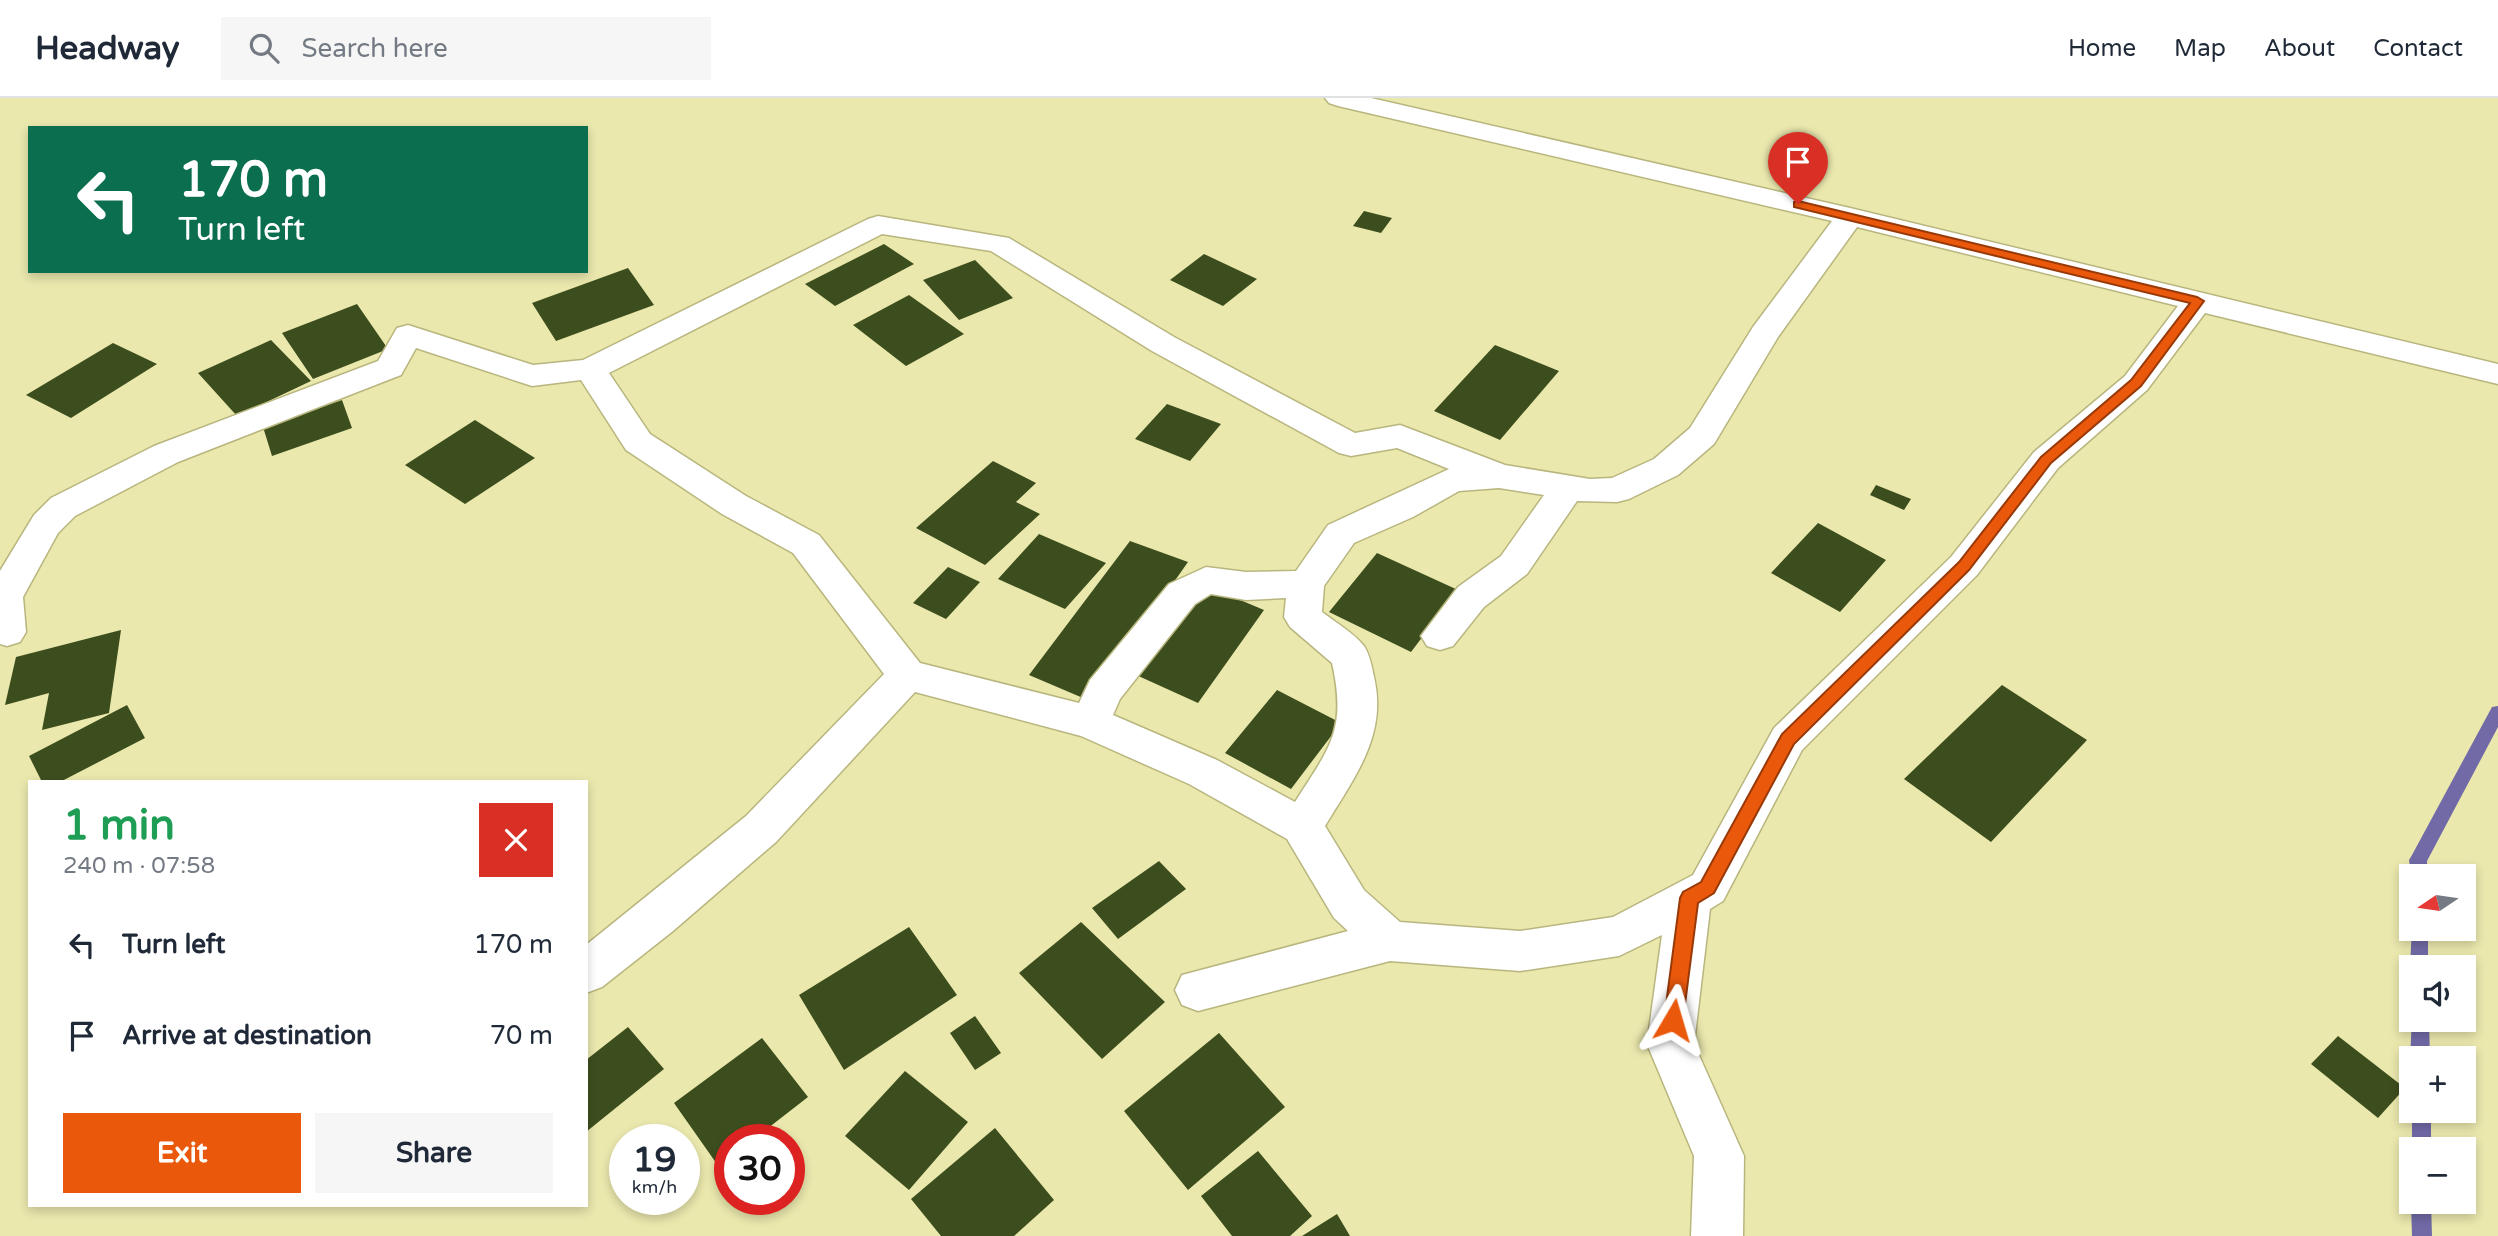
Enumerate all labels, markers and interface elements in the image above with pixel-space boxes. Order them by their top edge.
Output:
search box [221,17,711,80]
text: Headway [35,29,179,68]
icon: search [245,29,283,67]
text: Search here [301,33,448,64]
text: Home [2068,34,2136,63]
text: Map [2174,34,2226,63]
text: About [2264,34,2335,63]
text: Contact [2373,34,2463,63]
pin [1768,132,1828,204]
icon: arrive [1779,143,1817,181]
text: 170 m [178,151,328,210]
icon: left [63,154,154,245]
text: Turn left [178,211,305,249]
text: 1 min [63,800,175,851]
button: close [479,803,553,877]
text: 240 m · 07:58 [63,852,215,880]
north arrow [2399,864,2476,942]
map controls [2399,864,2476,1214]
icon: left [63,926,101,964]
text: Turn left [122,929,225,960]
text: 170 m [473,929,553,960]
button: sound [2399,955,2476,1032]
position arrow [1636,983,1710,1057]
icon: arrive [63,1017,101,1055]
text: Arrive at destination [122,1020,372,1051]
text: 70 m [490,1020,553,1051]
button: + [2399,1046,2476,1123]
button: Exit [63,1113,301,1193]
button: Share [315,1113,553,1193]
speed limit sign: 30 [714,1124,805,1215]
button: − [2399,1137,2476,1214]
text: 19 [633,1139,676,1181]
text: km/h [632,1176,677,1198]

